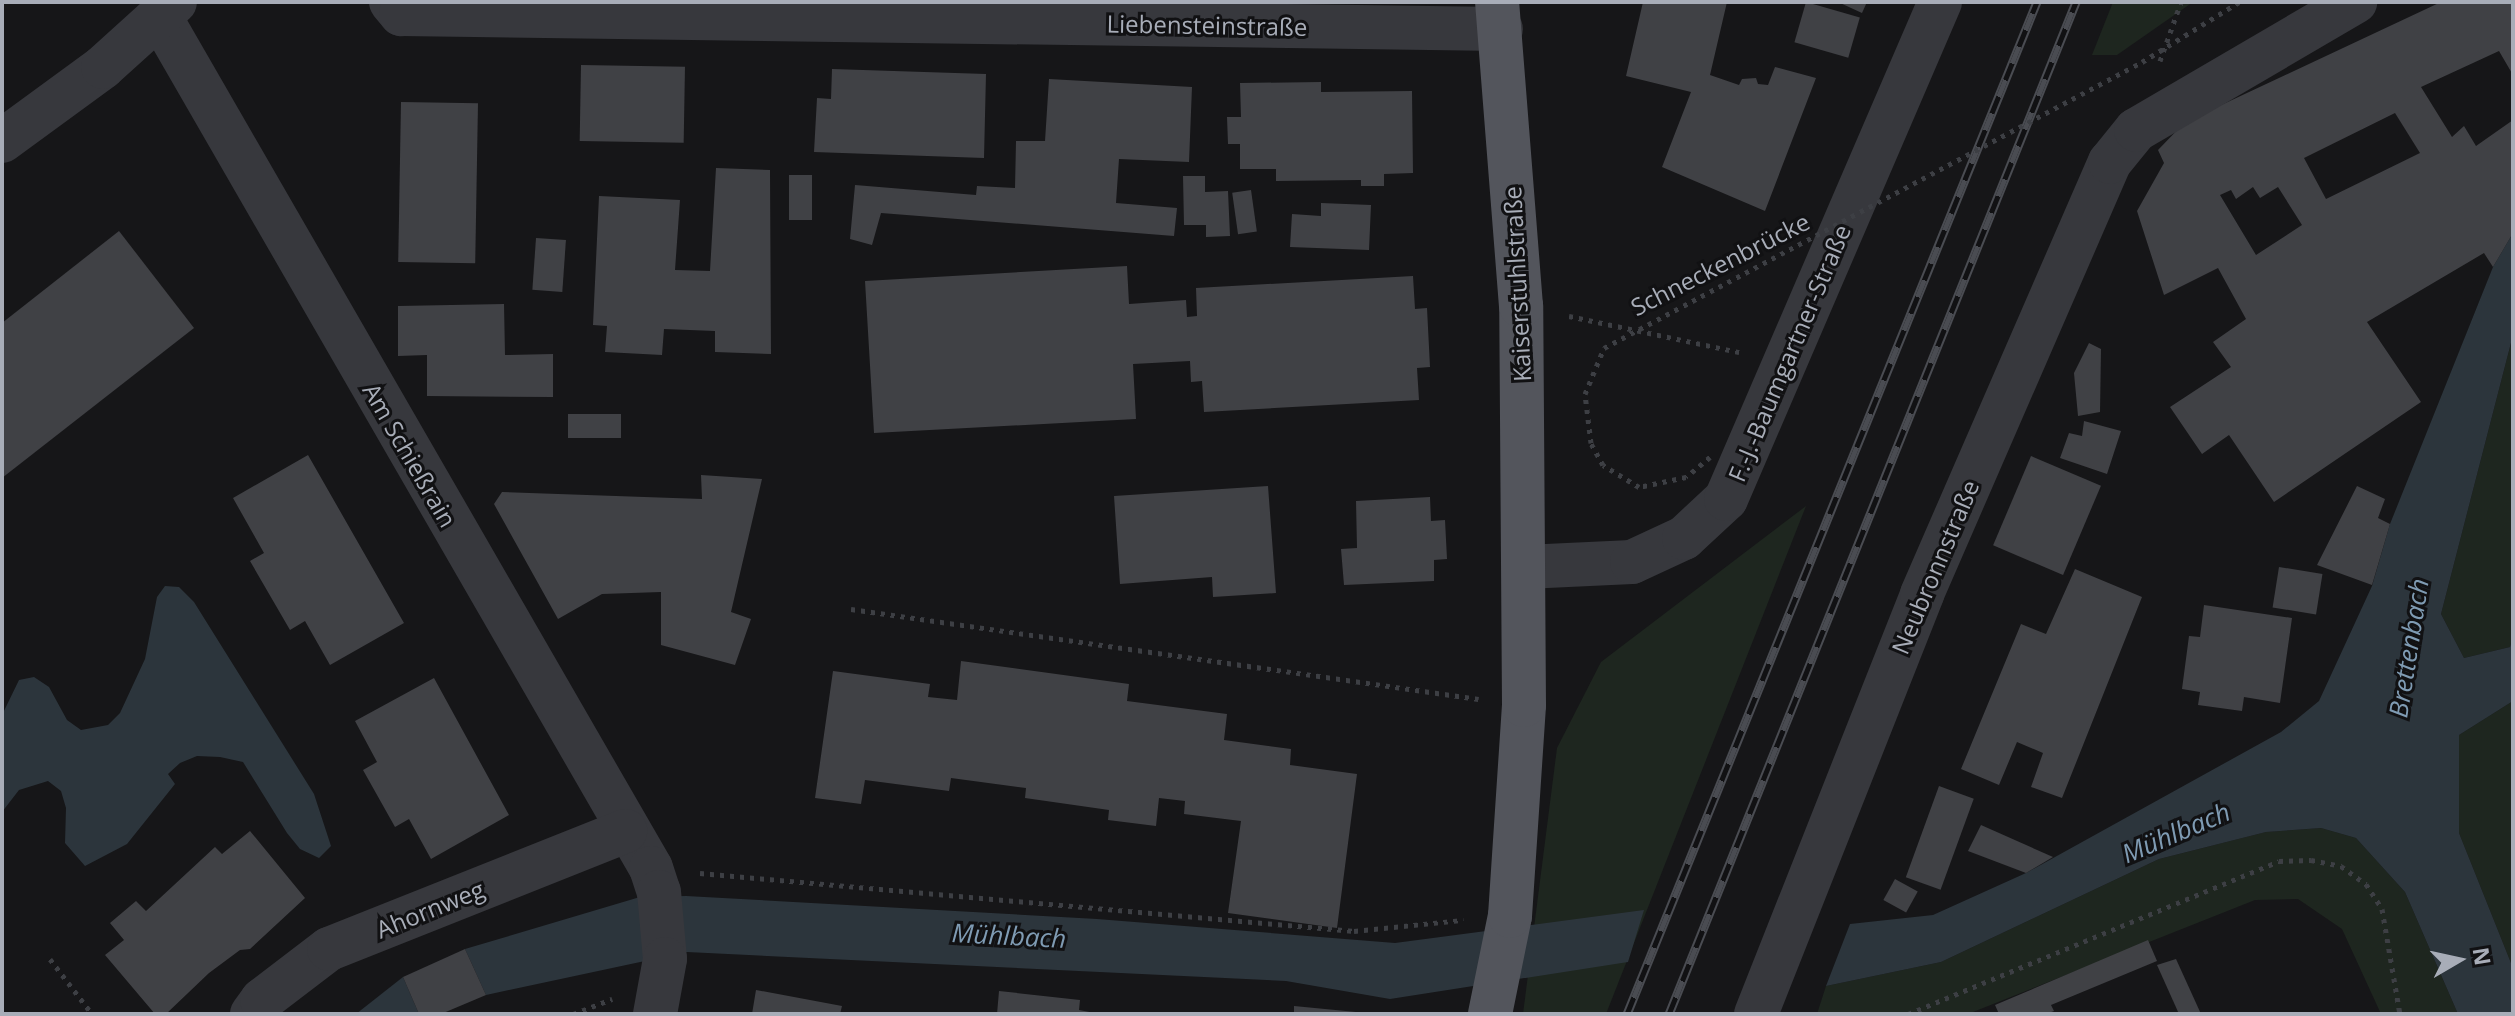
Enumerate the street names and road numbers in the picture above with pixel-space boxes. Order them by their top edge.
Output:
street label: Liebensteinstraße [1106,9,1308,41]
street label: Kaiserstuhlstraße [1497,185,1537,383]
street label: Schneckenbrücke [1626,207,1814,321]
street label: F.-J.-Baumgartner-Straße [1722,220,1856,486]
street label: Am Schießrain [357,378,463,532]
street label: Neubronnstraße [1885,476,1985,658]
street label: Ahornweg [372,874,488,944]

